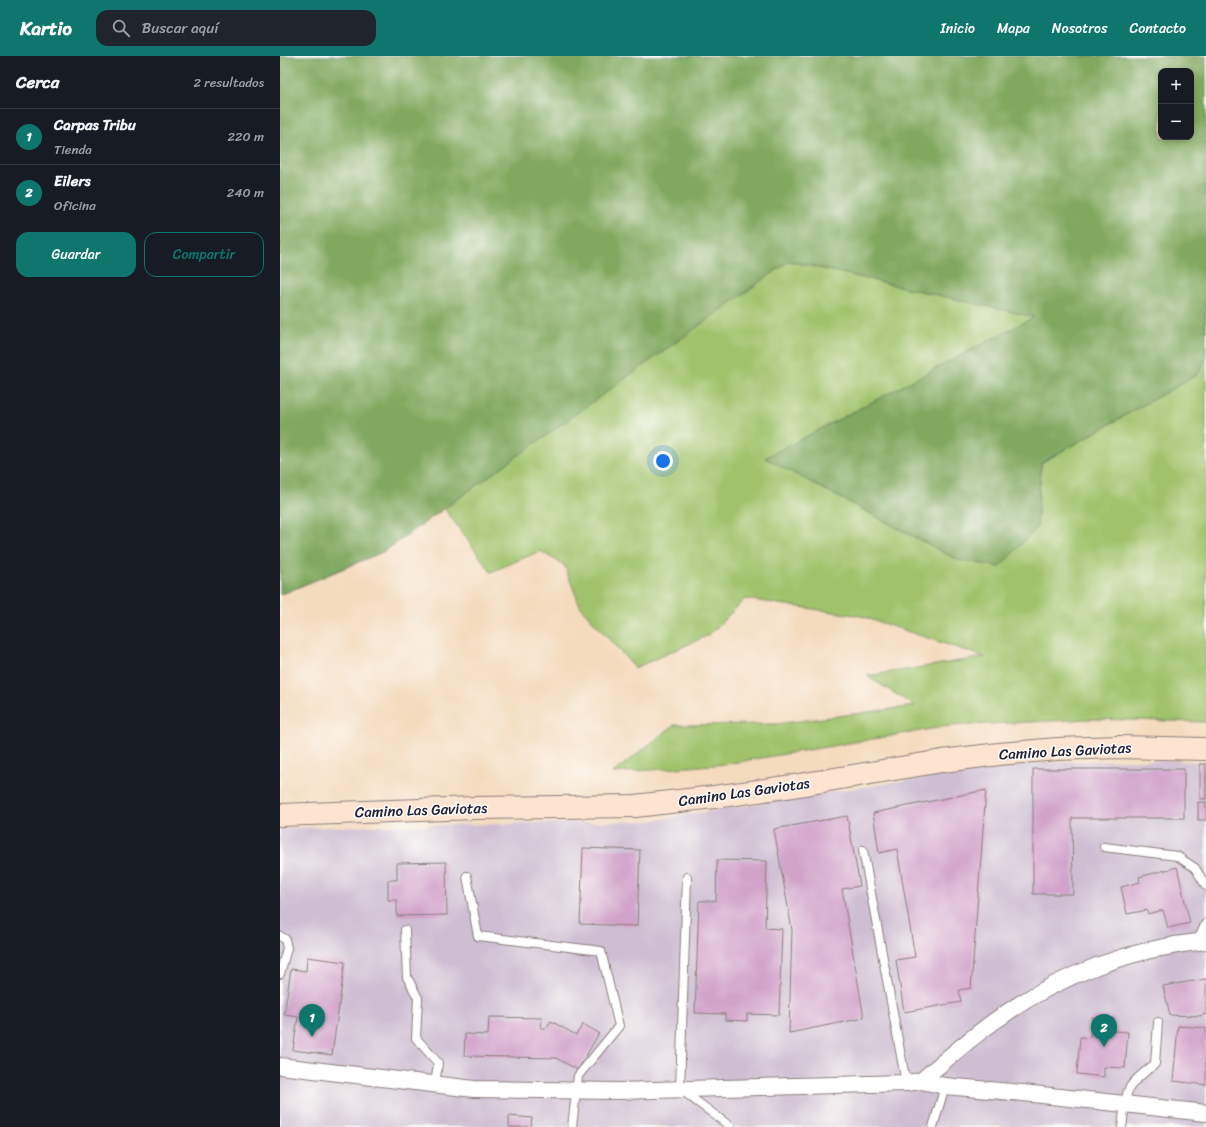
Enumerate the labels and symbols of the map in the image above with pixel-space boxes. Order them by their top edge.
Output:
your location [653,451,673,471]
street label: Camino Las Gaviotas [998,735,1133,767]
street label: Camino Las Gaviotas [677,770,812,814]
street label: Camino Las Gaviotas [354,795,488,825]
pin: 1 [299,1004,325,1037]
pin: 2 [1091,1014,1117,1047]

